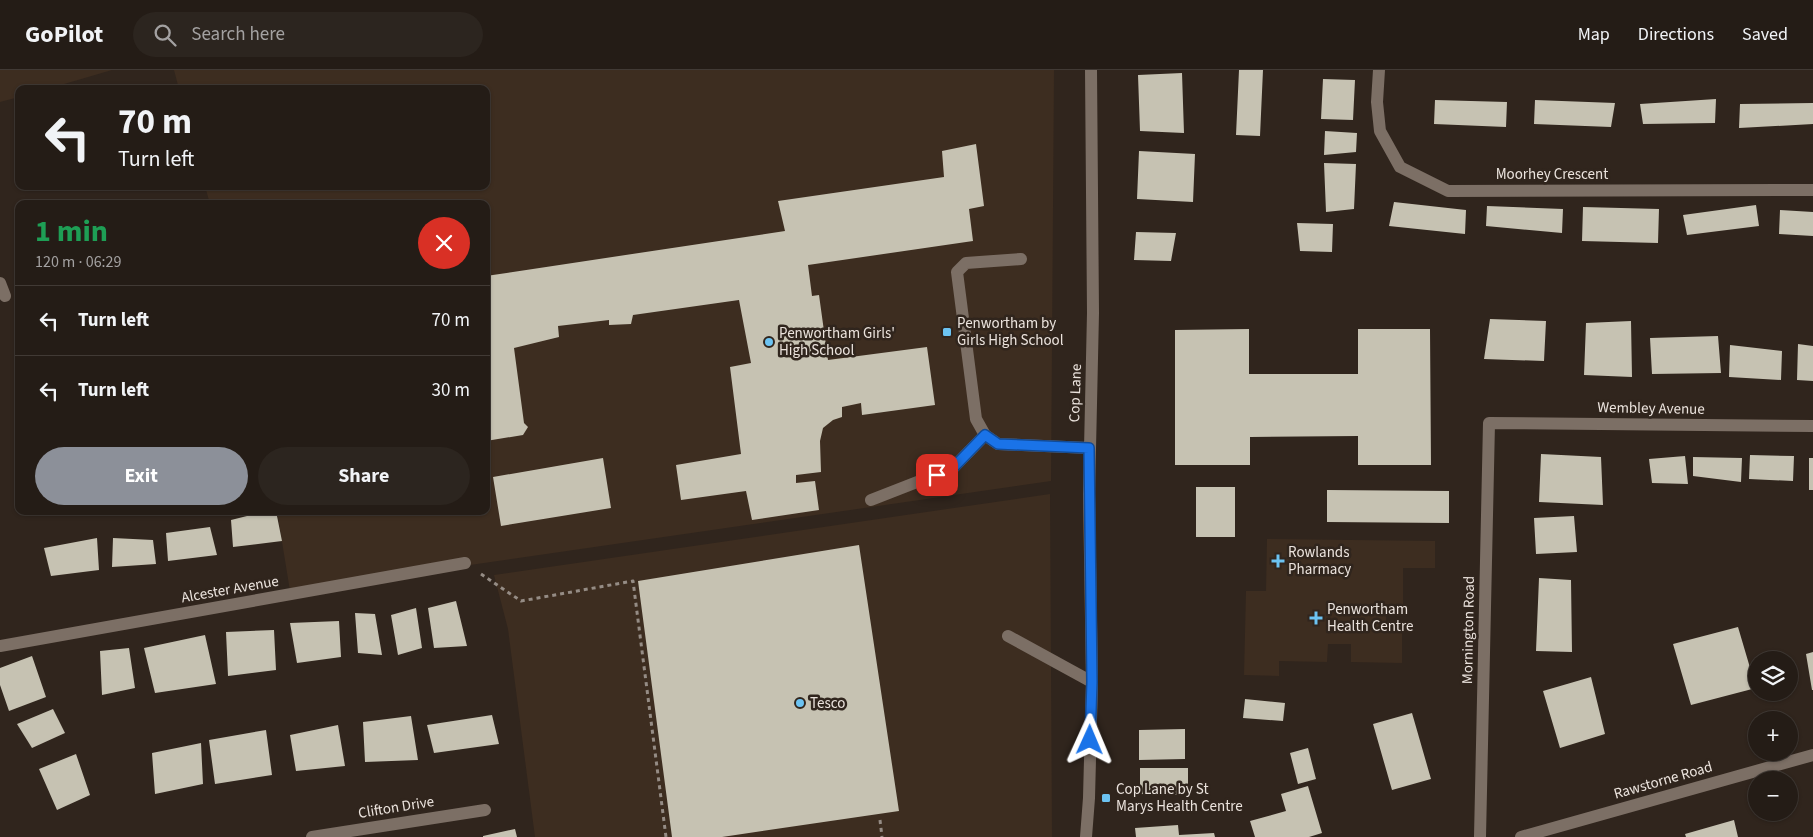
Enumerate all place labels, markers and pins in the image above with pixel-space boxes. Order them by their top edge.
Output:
place label: Penwortham by Girls High School [957,313,1064,351]
place label: Penwortham Girls' High School [779,323,895,361]
marker: Penwortham by Girls High School [941,326,953,338]
marker: Penwortham Girls' High School [763,336,775,348]
pin [916,454,958,496]
place label: Rowlands Pharmacy [1288,542,1351,580]
marker: Rowlands Pharmacy [1272,555,1284,567]
place label: Penwortham Health Centre [1327,599,1413,637]
marker: Penwortham Health Centre [1309,611,1323,625]
place label: Tesco [810,693,845,714]
marker: Tesco [794,697,806,709]
place label: Cop Lane by St Marys Health Centre [1116,779,1243,817]
marker: Cop Lane by St Marys Health Centre [1100,792,1112,804]

